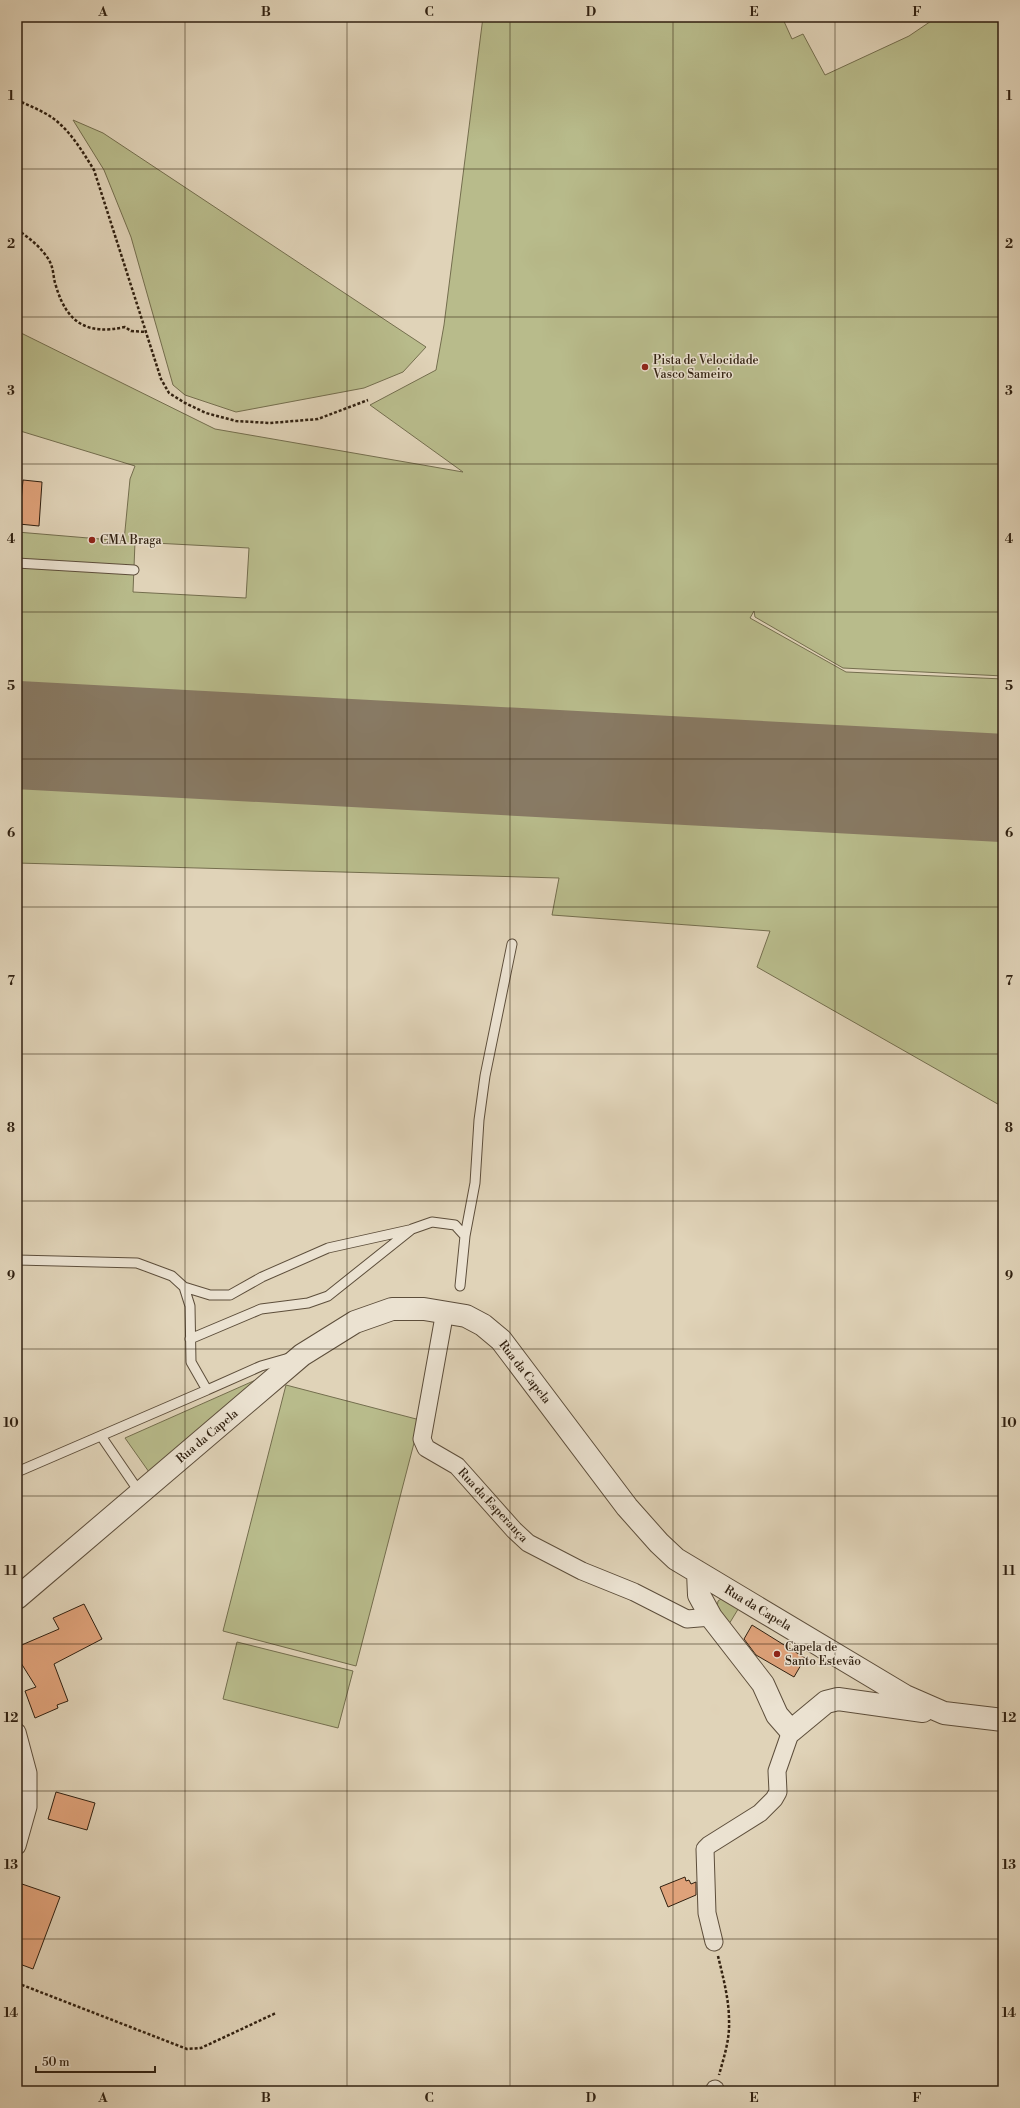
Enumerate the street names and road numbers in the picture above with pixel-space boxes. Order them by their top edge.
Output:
street label: Rua da Capela [495,1338,554,1408]
street label: Rua da Capela [173,1406,242,1467]
street label: Rua da Esperança [454,1465,532,1546]
street label: Rua da Capela [721,1582,795,1635]

